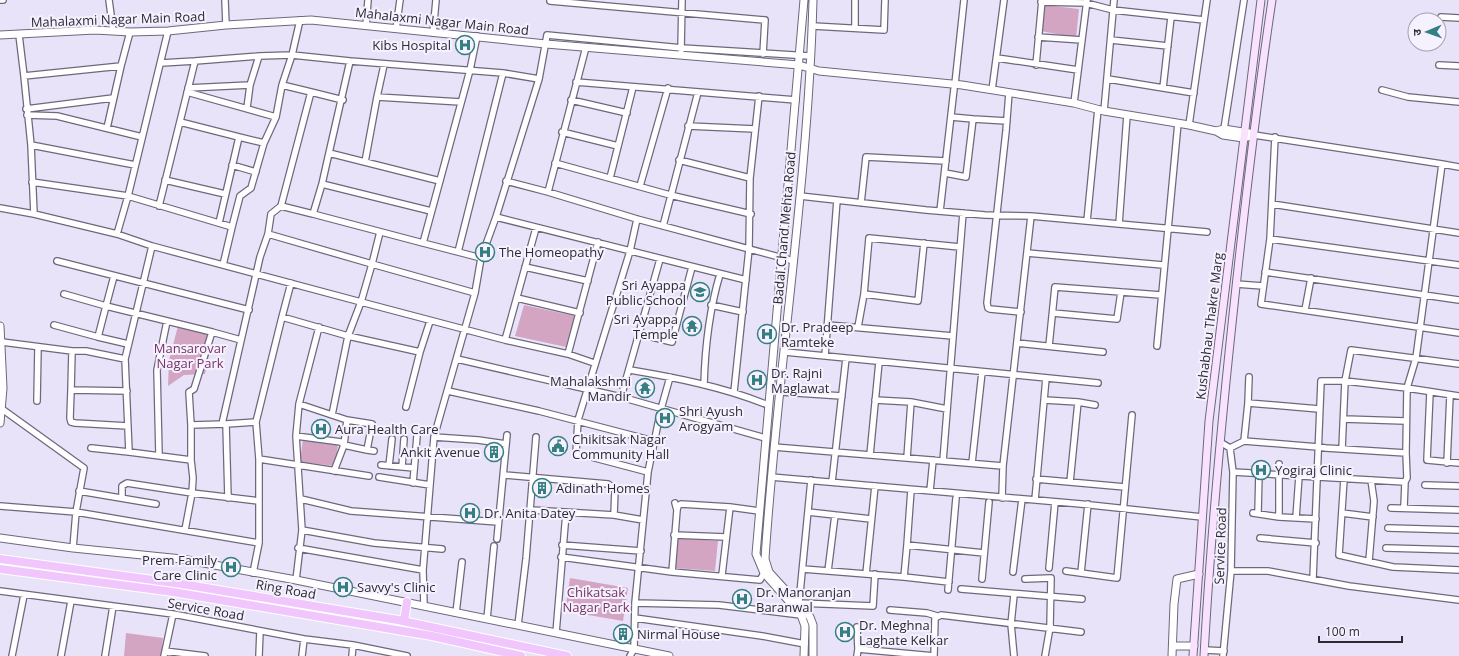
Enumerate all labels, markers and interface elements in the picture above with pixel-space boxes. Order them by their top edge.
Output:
street label: Mahalaxmi Nagar Main Road [354,3,530,39]
street label: Mahalaxmi Nagar Main Road [30,7,206,31]
north arrow [1407,12,1447,52]
text: उ [1409,28,1424,36]
hospital icon: Kibs Hospital [454,34,476,56]
place label: Kibs Hospital [372,36,451,54]
street label: Badal Chand Mehta Road [768,151,800,305]
hospital icon: The Homeopathy [474,241,496,263]
place label: The Homeopathy [499,243,604,261]
street label: Kushabhau Thakre Marg [1191,251,1227,401]
place label: Sri Ayappa Public School [606,276,686,309]
school or university icon: Sri Ayappa Public School [689,281,711,303]
place label: Sri Ayappa Temple [614,310,678,343]
temple icon: Sri Ayappa Temple [681,315,703,337]
place label: Dr. Pradeep Ramteke [781,318,853,351]
hospital icon: Dr. Pradeep Ramteke [756,323,778,345]
park label: Mansarovar Nagar Park [154,339,227,372]
place label: Dr. Rajni Maglawat [771,364,830,397]
hospital icon: Dr. Rajni Maglawat [746,369,768,391]
place label: Mahalakshmi Mandir [550,372,632,405]
temple icon: Mahalakshmi Mandir [634,377,656,399]
place label: Shri Ayush Arogyam [679,402,743,435]
hospital icon: Shri Ayush Arogyam [654,407,676,429]
hospital icon: Aura Health Care [310,418,332,440]
place label: Aura Health Care [335,420,439,438]
place label: Chikitsak Nagar Community Hall [572,430,669,463]
public building icon: Chikitsak Nagar Community Hall [547,435,569,457]
building icon: Ankit Avenue [483,441,505,463]
place label: Ankit Avenue [400,443,480,461]
hospital icon: Yogiraj Clinic [1250,459,1272,481]
place label: Yogiraj Clinic [1275,461,1352,479]
building icon: Adinath Homes [531,477,553,499]
place label: Adinath Homes [556,479,650,497]
hospital icon: Dr. Anita Datey [459,502,481,524]
place label: Dr. Anita Datey [484,504,576,522]
street label: Service Road [1210,507,1230,585]
place label: Prem Family Care Clinic [142,551,217,584]
hospital icon: Prem Family Care Clinic [220,556,242,578]
street label: Ring Road [255,575,317,603]
hospital icon: Savvy's Clinic [332,576,354,598]
place label: Savvy's Clinic [357,578,436,596]
park label: Chikatsak Nagar Park [562,583,630,616]
place label: Dr. Manoranjan Baranwal [756,583,851,616]
hospital icon: Dr. Manoranjan Baranwal [731,588,753,610]
street label: Service Road [166,593,246,625]
place label: Dr. Meghna Laghate Kelkar [859,616,949,649]
scale bar [1319,618,1402,644]
hospital icon: Dr. Meghna Laghate Kelkar [834,621,856,643]
building icon: Nirmal House [612,623,634,645]
text: 100 m [1325,623,1360,640]
place label: Nirmal House [637,625,720,643]

